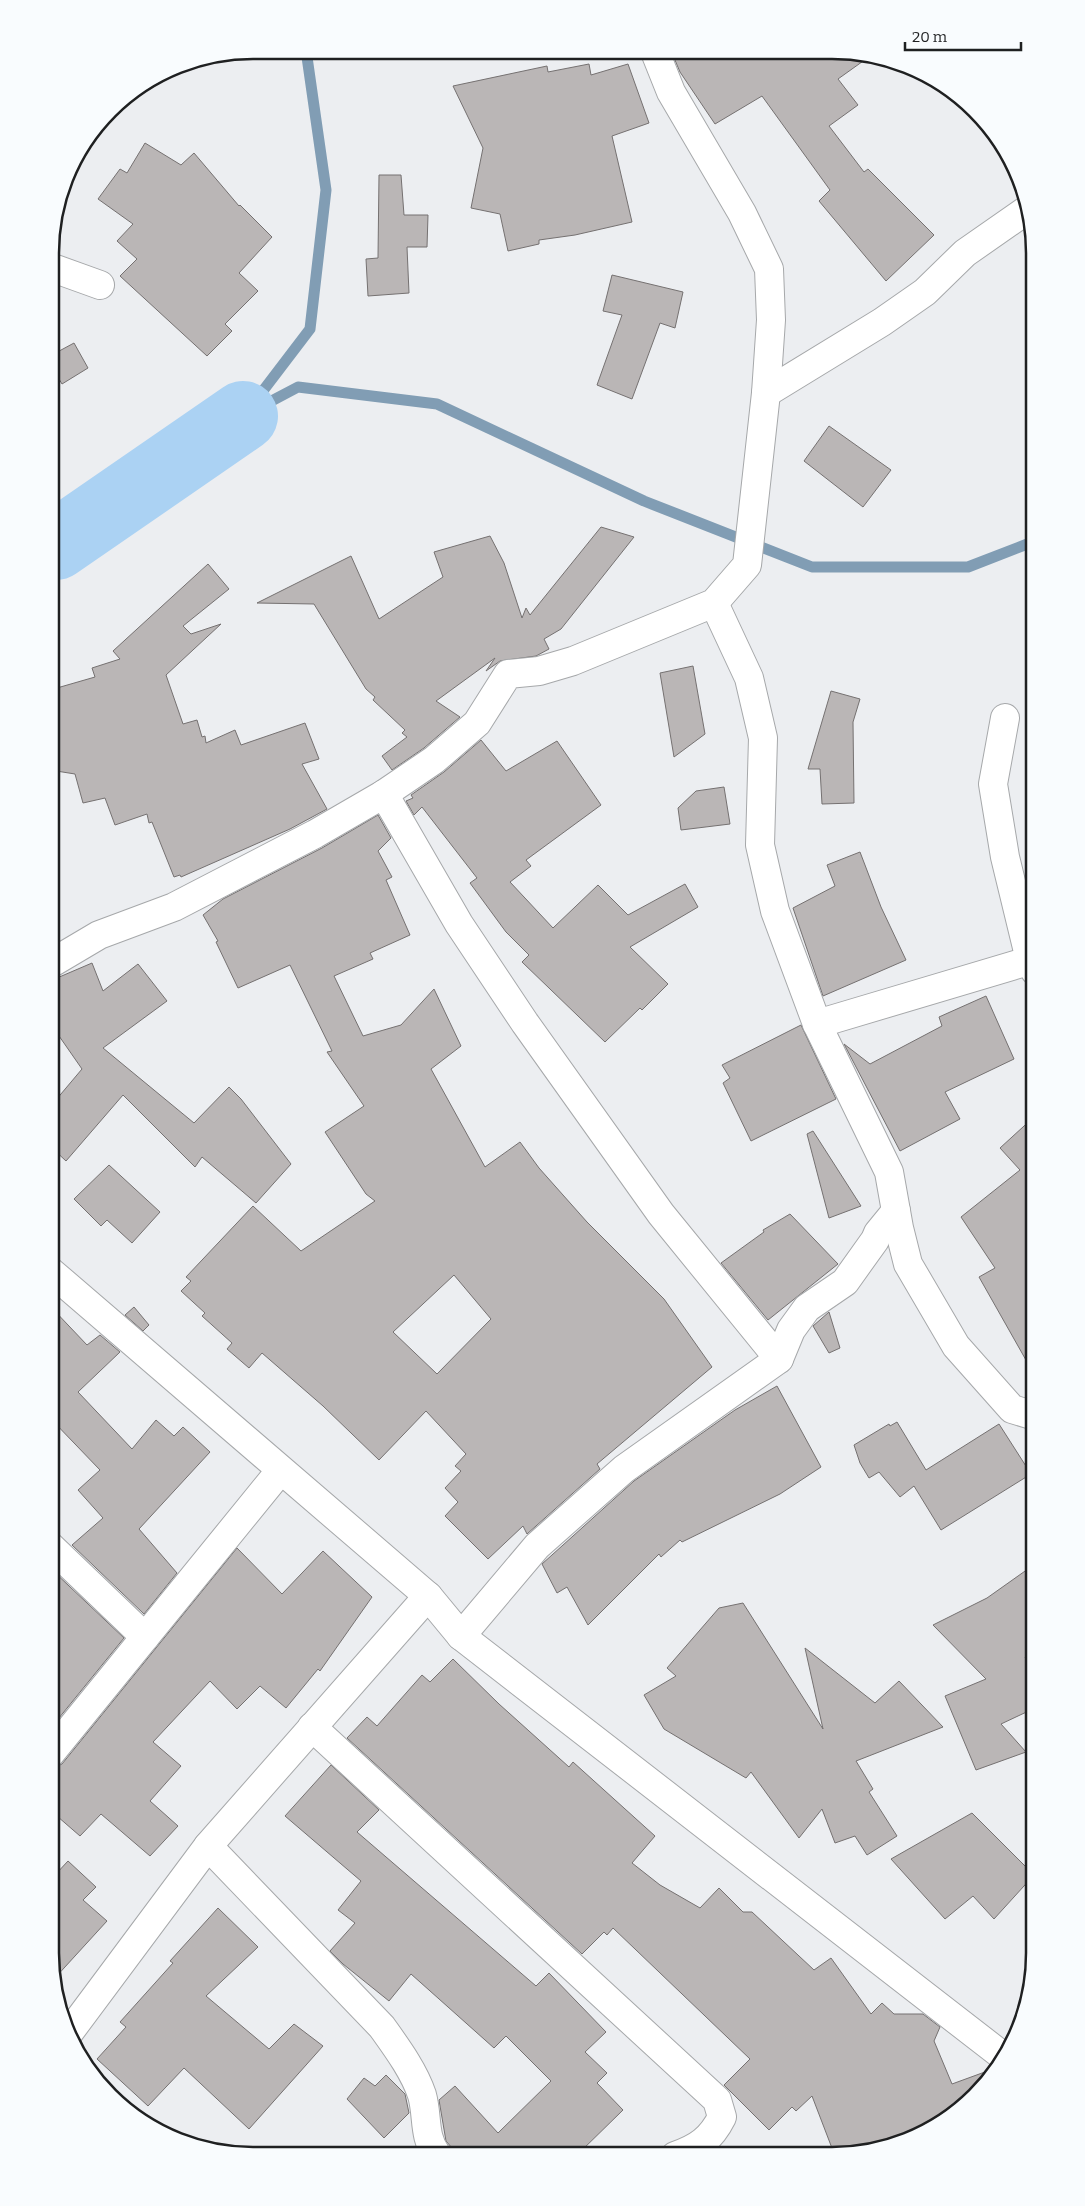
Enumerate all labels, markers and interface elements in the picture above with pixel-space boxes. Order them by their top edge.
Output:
scale bar [905,20,1021,52]
text: 20 m [912,28,948,46]

